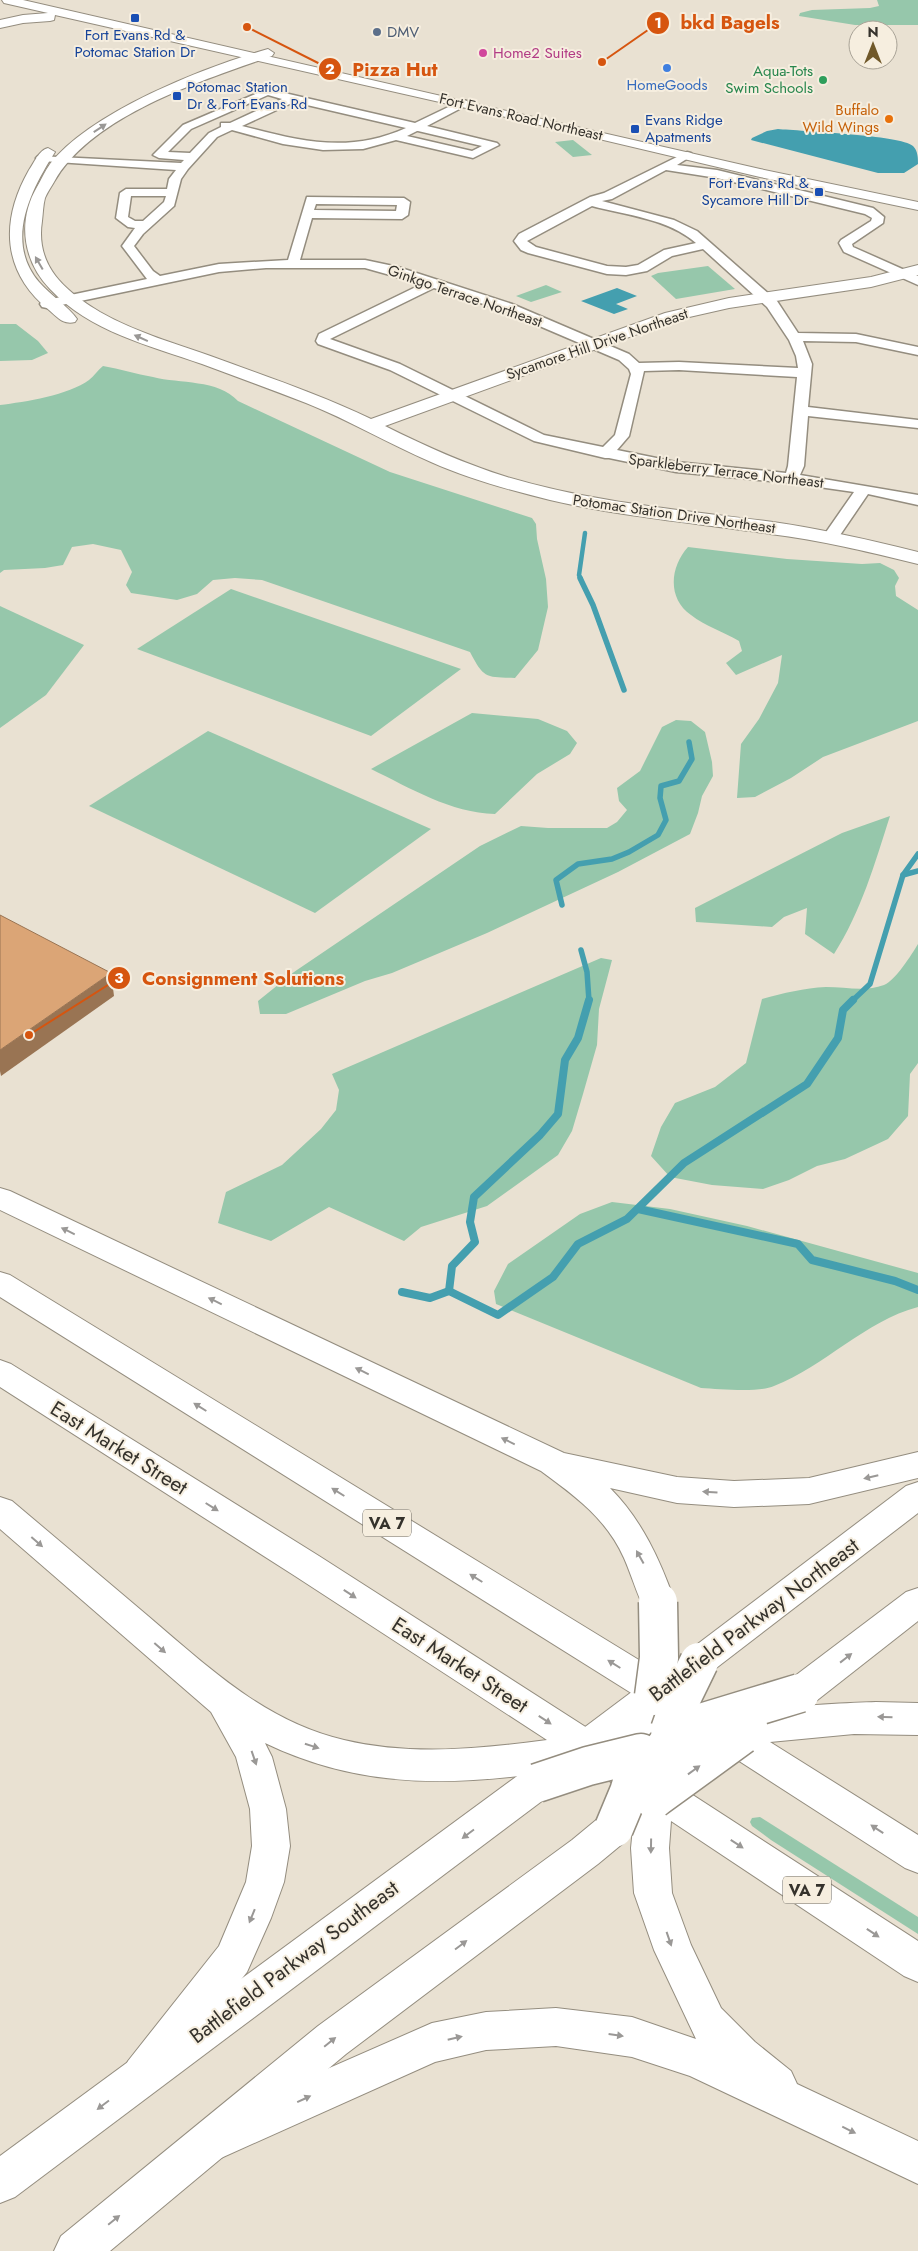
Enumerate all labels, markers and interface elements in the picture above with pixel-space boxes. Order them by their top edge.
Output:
callout: bkd Bagels [645,6,790,40]
text: bkd Bagels [680,9,780,36]
marker: Fort Evans Rd & Potomac Station Dr [129,12,141,24]
text: 1 [654,12,662,34]
north arrow [848,20,898,70]
place label: DMV [387,21,419,43]
text: N [867,22,879,42]
place label: Fort Evans Rd & Potomac Station Dr [75,24,196,63]
marker: DMV [371,26,383,38]
place label: Home2 Suites [493,42,582,64]
marker: Home2 Suites [477,47,489,59]
callout: Pizza Hut [318,52,448,86]
text: Pizza Hut [352,56,438,83]
text: 2 [325,58,335,80]
place label: Aqua-Tots Swim Schools [725,60,813,99]
marker: HomeGoods [661,62,673,74]
place label: HomeGoods [627,74,707,96]
marker: Aqua-Tots Swim Schools [817,74,829,86]
place label: Potomac Station Dr & Fort Evans Rd [187,76,307,115]
street label: Fort Evans Road Northeast [437,88,605,147]
marker: Potomac Station Dr & Fort Evans Rd [171,90,183,102]
place label: Buffalo Wild Wings [803,99,879,138]
place label: Evans Ridge Apatments [645,109,723,148]
marker: Buffalo Wild Wings [883,113,895,125]
one-way arrow [94,123,107,133]
marker: Evans Ridge Apatments [629,123,641,135]
place label: Fort Evans Rd & Sycamore Hill Dr [702,172,810,211]
marker: Fort Evans Rd & Sycamore Hill Dr [813,186,825,198]
one-way arrow [34,257,43,270]
street label: Ginkgo Terrace Northeast [385,259,546,333]
street label: Sycamore Hill Drive Northeast [503,302,691,385]
one-way arrow [134,333,148,341]
street label: Sparkleberry Terrace Northeast [627,448,825,494]
street label: Potomac Station Drive Northeast [571,489,777,539]
callout: Consignment Solutions [107,961,354,995]
text: Consignment Solutions [142,965,344,992]
text: 3 [114,967,124,989]
one-way arrow [61,1226,75,1234]
one-way arrow [208,1296,222,1304]
one-way arrow [354,1367,369,1375]
street label: East Market Street [44,1394,194,1502]
one-way arrow [193,1402,206,1411]
one-way arrow [501,1437,515,1445]
one-way arrow [863,1473,878,1481]
one-way arrow [331,1488,344,1497]
one-way arrow [702,1488,718,1496]
one-way arrow [206,1502,219,1511]
road number: VA 7 [363,1510,411,1536]
street label: Battlefield Parkway Northeast [643,1531,865,1709]
one-way arrow [31,1536,43,1547]
one-way arrow [636,1550,645,1563]
one-way arrow [469,1573,483,1583]
one-way arrow [343,1589,356,1599]
street label: East Market Street [386,1610,534,1720]
one-way arrow [154,1642,167,1653]
one-way arrow [839,1653,852,1664]
one-way arrow [607,1659,621,1668]
one-way arrow [876,1713,892,1721]
one-way arrow [538,1715,551,1725]
one-way arrow [305,1742,320,1750]
one-way arrow [250,1751,258,1766]
one-way arrow [687,1766,700,1776]
one-way arrow [870,1825,884,1834]
one-way arrow [461,1829,475,1839]
one-way arrow [646,1838,654,1854]
one-way arrow [730,1839,744,1849]
street label: Battlefield Parkway Southeast [183,1873,405,2051]
road number: VA 7 [783,1876,831,1904]
one-way arrow [248,1909,256,1923]
one-way arrow [866,1929,879,1938]
one-way arrow [665,1932,673,1947]
one-way arrow [454,1940,468,1950]
one-way arrow [608,2031,624,2039]
one-way arrow [447,2034,462,2042]
one-way arrow [324,2037,337,2048]
one-way arrow [297,2094,312,2103]
one-way arrow [97,2099,110,2110]
one-way arrow [842,2126,856,2134]
one-way arrow [107,2215,120,2226]

